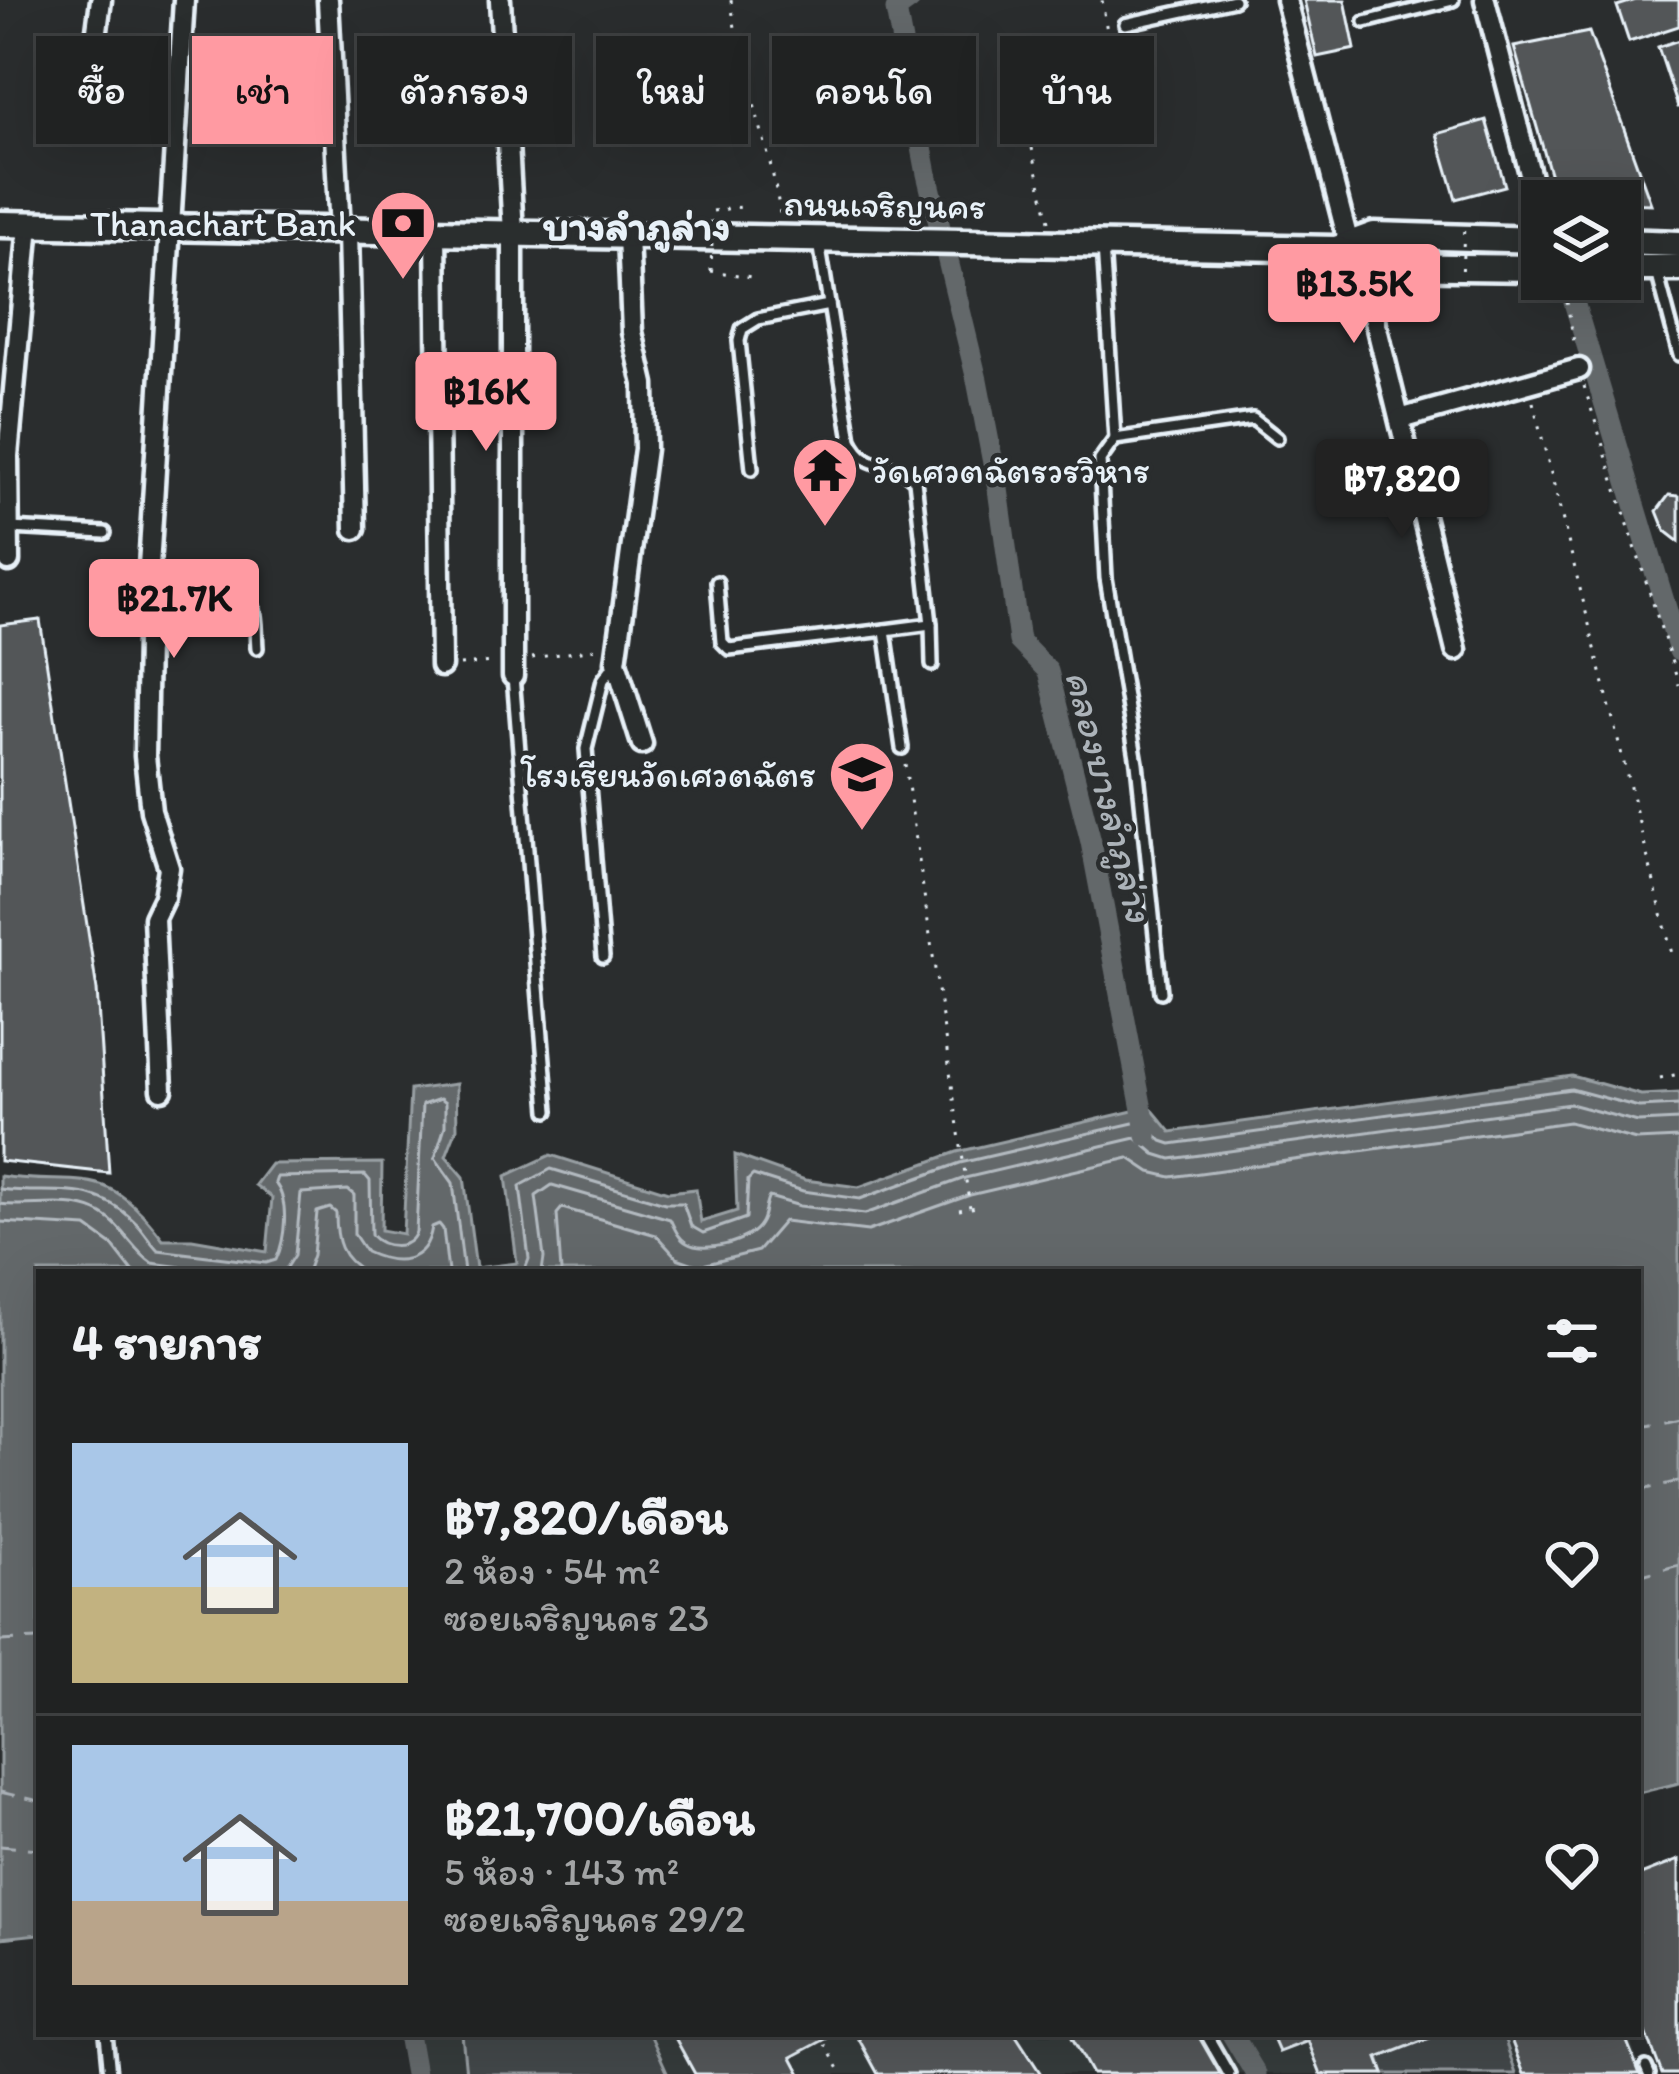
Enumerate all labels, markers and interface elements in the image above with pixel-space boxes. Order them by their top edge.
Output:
chip: ซื้อ [36,36,168,144]
chip: เช่า [192,36,333,144]
chip: ตัวกรอง [357,36,572,144]
chip: ใหม่ [596,36,748,144]
chip: คอนโด [772,36,976,144]
chip: บ้าน [1000,36,1154,144]
map controls [1521,180,1641,300]
button: layers [1521,180,1641,300]
street label: ถนนเจริญนคร [783,181,987,228]
bank icon: Thanachart Bank [368,188,438,282]
district label: บางลำภูล่าง [542,200,731,253]
place label: Thanachart Bank [90,202,356,245]
pin: ฿13.5K [1256,244,1452,346]
text: ฿13.5K [1295,259,1413,306]
pin: ฿16K [415,352,557,454]
text: ฿16K [442,367,530,414]
temple icon: วัดเศวตฉัตรวรวิหาร [790,435,860,529]
pin: ฿7,820 [1304,439,1500,541]
place label: วัดเศวตฉัตรวรวิหาร [872,449,1150,492]
text: ฿7,820 [1343,454,1461,501]
pin: ฿21.7K [76,559,272,661]
text: ฿21.7K [116,574,232,621]
water label: คลองบางลำภูล่าง [1054,665,1164,928]
school or university icon: โรงเรียนวัดเศวตฉัตร [827,739,897,833]
place label: โรงเรียนวัดเศวตฉัตร [520,753,816,796]
icon: filters [1539,1308,1605,1374]
text: 4 รายการ [72,1311,262,1372]
text: ฿7,820/เดือน [444,1486,728,1547]
icon: home [168,1491,312,1635]
icon: heart [1539,1530,1605,1596]
text: 2 ห้อง · 54 m² [444,1547,660,1594]
text: ซอยเจริญนคร 23 [444,1594,709,1641]
text: ฿21,700/เดือน [444,1787,755,1848]
icon: home [168,1793,312,1937]
icon: heart [1539,1832,1605,1898]
text: 5 ห้อง · 143 m² [444,1848,679,1895]
text: ซอยเจริญนคร 29/2 [444,1895,745,1942]

